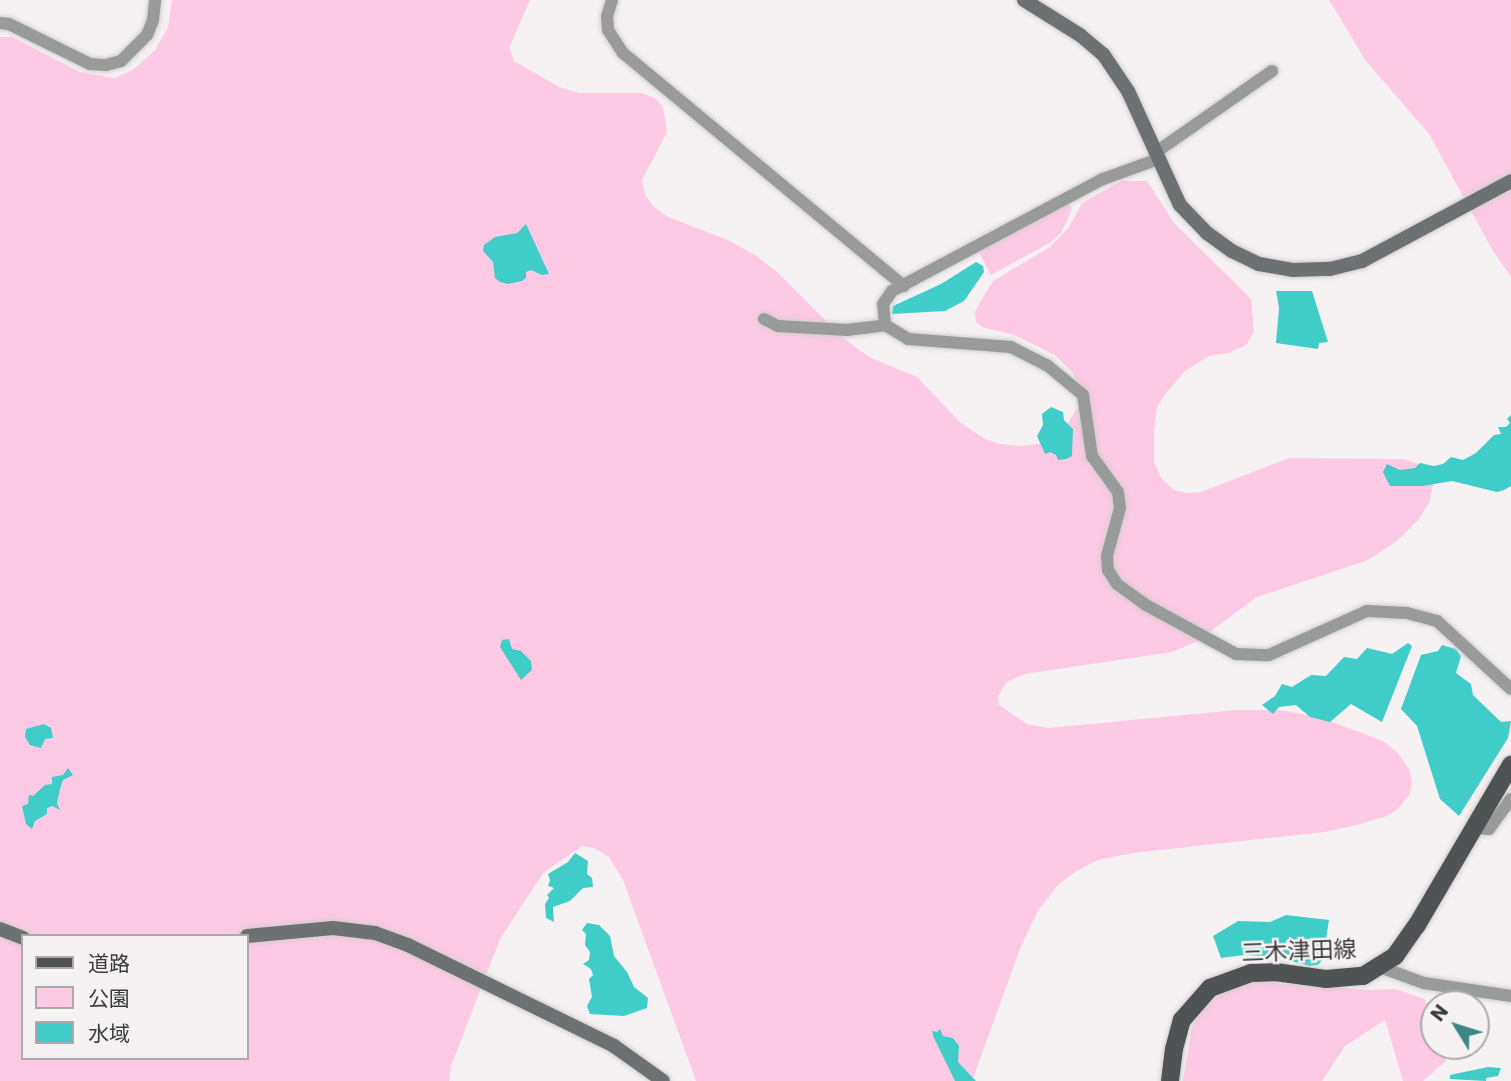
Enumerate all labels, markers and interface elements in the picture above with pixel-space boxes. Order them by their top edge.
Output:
legend [21,934,248,1060]
street label: 三木津田線 [1241,935,1357,967]
text: 道路 [88,949,130,978]
text: 公園 [88,984,130,1013]
north arrow [1420,990,1490,1060]
text: N [1425,999,1455,1027]
text: 水域 [88,1019,130,1048]

